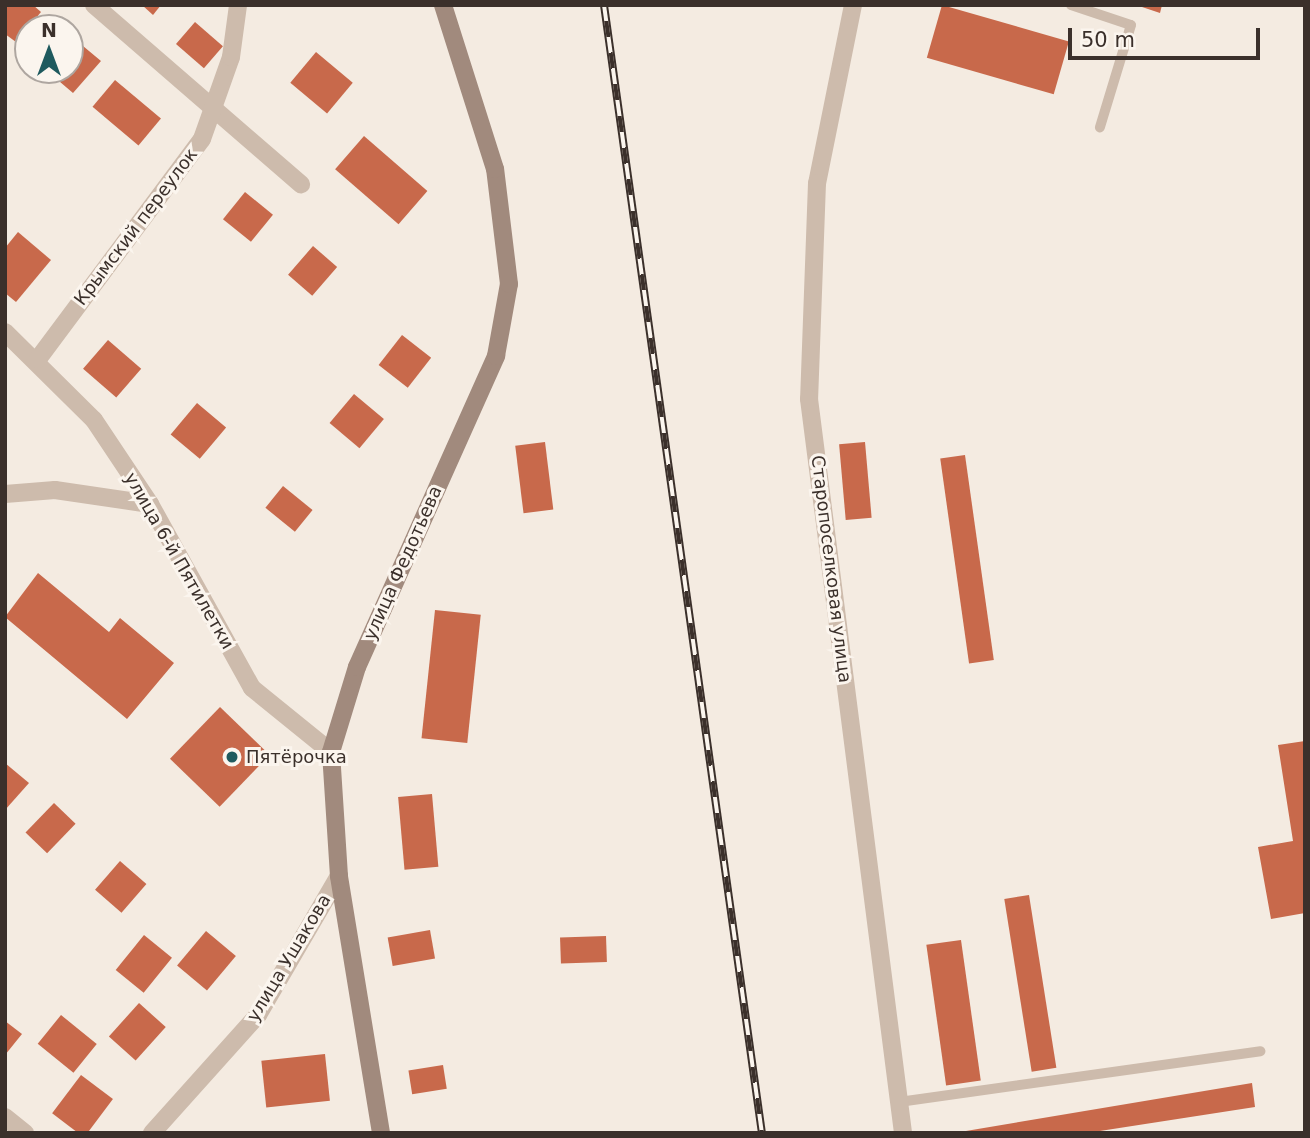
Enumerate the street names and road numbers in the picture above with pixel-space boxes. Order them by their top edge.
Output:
street label: Крымский переулок [70,144,202,310]
street label: Старопоселковая улица [806,454,856,684]
street label: улица 6-й Пятилетки [120,469,238,653]
street label: улица Федотьева [359,482,447,644]
street label: улица Ушакова [242,890,336,1026]

